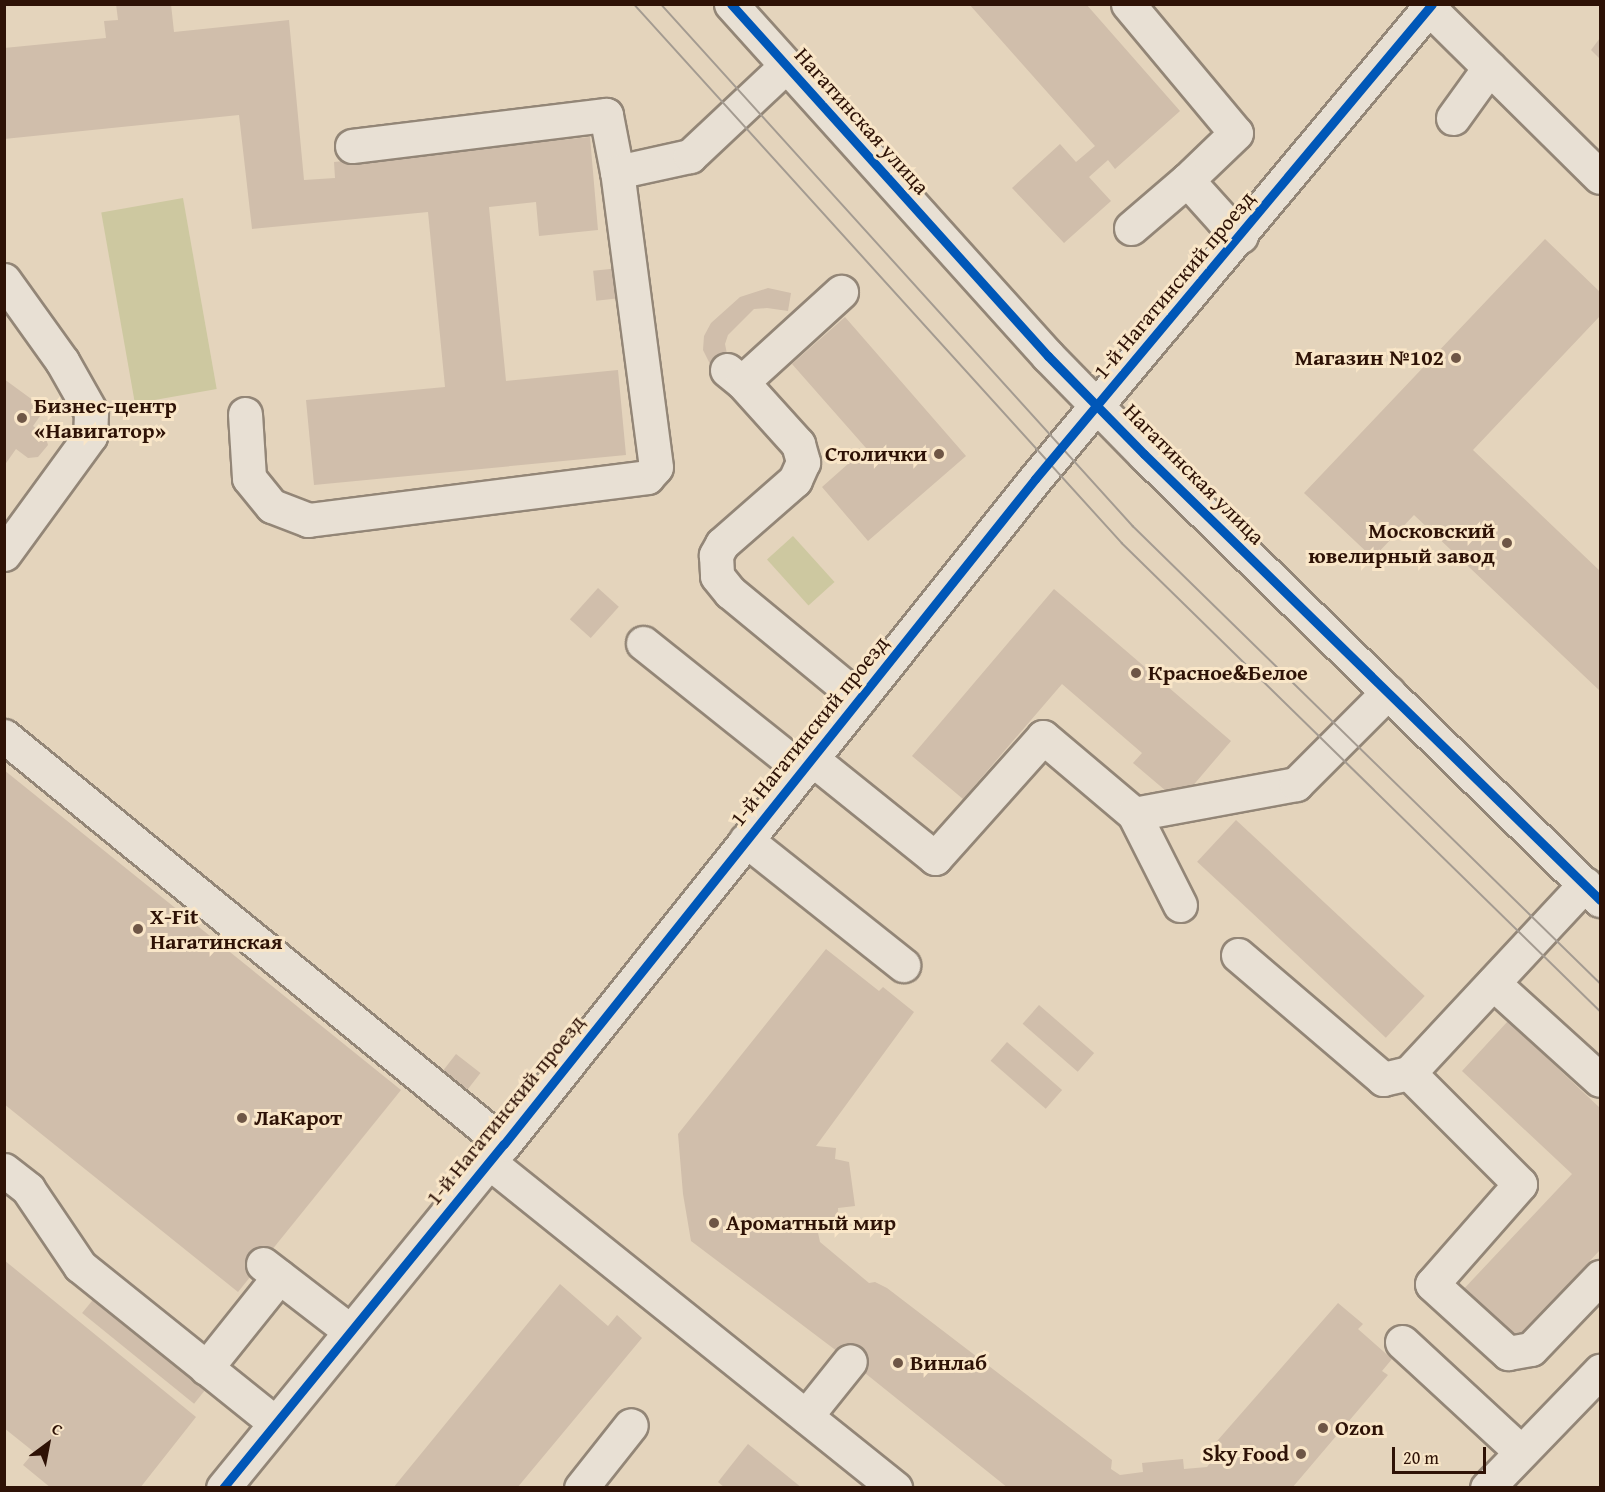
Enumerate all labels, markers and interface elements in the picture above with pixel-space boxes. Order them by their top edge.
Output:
street label: Нагатинская улица [789,42,935,200]
street label: 1-й Нагатинский проезд [1088,186,1260,384]
place label: Магазин №102 [1295,345,1444,371]
marker: Магазин №102 [1449,351,1463,365]
place label: Бизнес-центр «Навигатор» [34,392,177,444]
street label: Нагатинская улица [1118,398,1270,550]
marker: Бизнес-центр «Навигатор» [15,411,29,425]
place label: Столички [825,441,927,467]
marker: Столички [932,447,946,461]
place label: Московский ювелирный завод [1308,517,1495,568]
marker: Московский ювелирный завод [1500,536,1514,550]
street label: 1-й Нагатинский проезд [724,631,894,831]
place label: Красное&Белое [1148,660,1308,686]
marker: Красное&Белое [1129,666,1143,680]
place label: X-Fit Нагатинская [150,903,283,954]
marker: X-Fit Нагатинская [131,922,145,936]
street label: 1-й Нагатинский проезд [420,1010,590,1210]
place label: ЛаКарот [254,1105,342,1131]
marker: ЛаКарот [235,1111,249,1125]
place label: Ароматный мир [726,1210,896,1236]
marker: Ароматный мир [707,1216,721,1230]
place label: Винлаб [910,1350,987,1376]
marker: Винлаб [891,1356,905,1370]
north arrow [18,1414,78,1474]
place label: Ozon [1335,1415,1384,1441]
text: С [47,1416,68,1441]
marker: Ozon [1316,1421,1330,1435]
scale bar [1395,1435,1490,1473]
place label: Sky Food [1202,1441,1289,1467]
text: 20 m [1403,1444,1439,1471]
marker: Sky Food [1294,1447,1308,1461]

